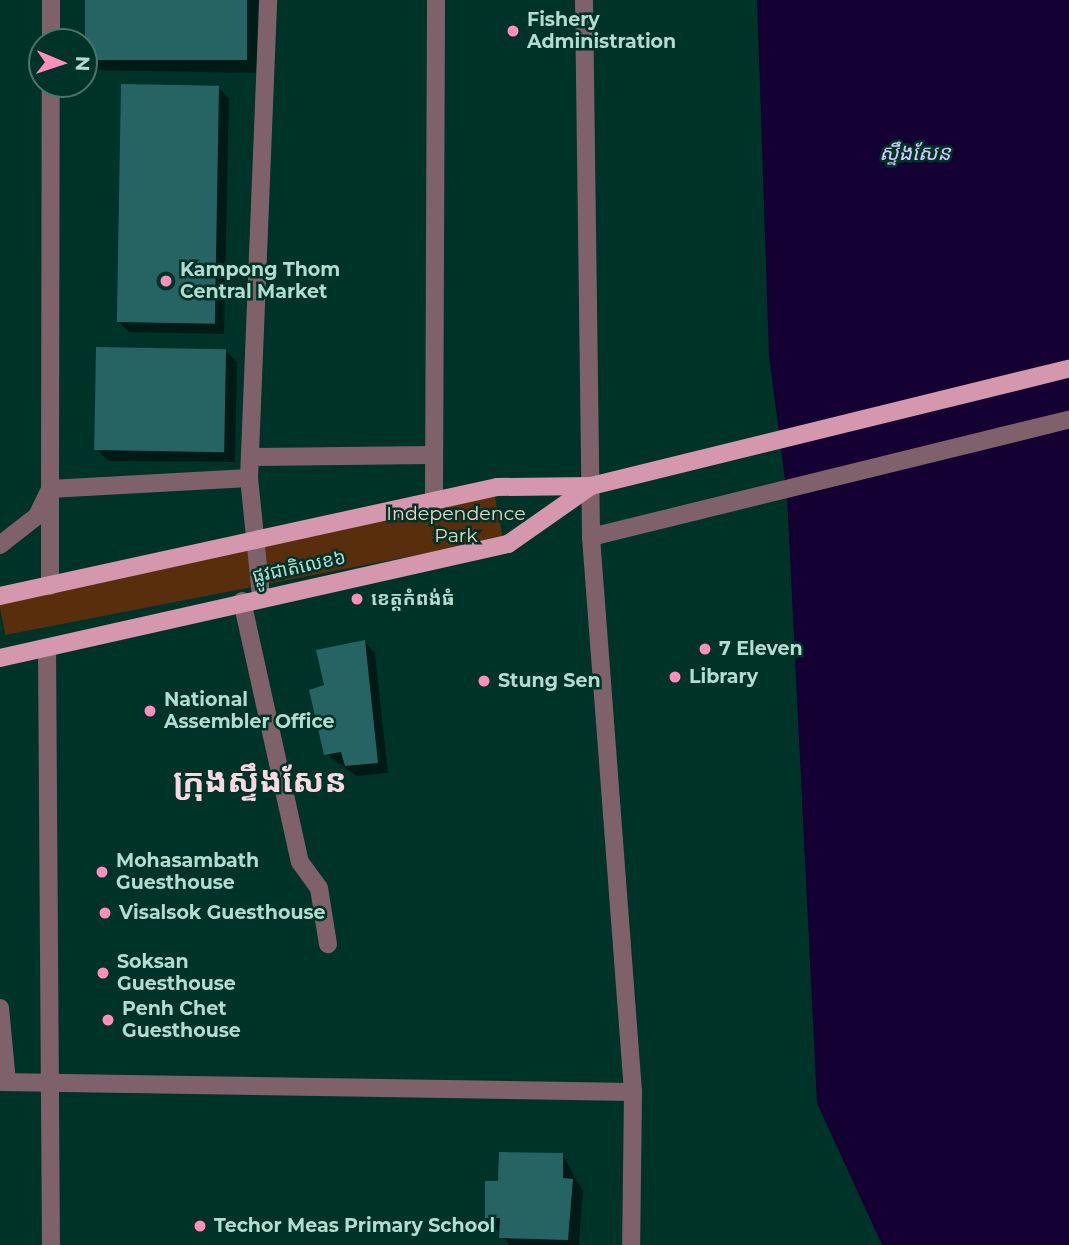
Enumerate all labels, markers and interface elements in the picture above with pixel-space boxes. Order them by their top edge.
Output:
place label: Fishery Administration [527,9,676,53]
marker: Fishery Administration [505,23,521,39]
north arrow [28,28,98,98]
text: N [71,56,94,72]
water label: ស្ទឹងសែន [879,140,951,166]
place label: Kampong Thom Central Market [180,259,340,303]
marker: Kampong Thom Central Market [158,273,174,289]
park label: Independence Park [386,503,526,547]
street label: ផ្លូវជាតិលេខ៦ [250,546,348,588]
place label: ខេត្តកំពង់ធំ [371,588,455,610]
marker: ខេត្តកំពង់ធំ [349,591,365,607]
place label: 7 Eleven [719,638,803,660]
marker: 7 Eleven [697,641,713,657]
place label: Library [689,666,758,688]
marker: Library [667,669,683,685]
place label: Stung Sen [498,670,601,692]
marker: Stung Sen [476,673,492,689]
place label: National Assembler Office [164,689,335,733]
marker: National Assembler Office [142,703,158,719]
district label: ក្រុងស្ទឹងសែន [173,761,347,801]
place label: Mohasambath Guesthouse [116,850,259,894]
marker: Mohasambath Guesthouse [94,864,110,880]
place label: Visalsok Guesthouse [119,902,326,924]
marker: Visalsok Guesthouse [97,905,113,921]
place label: Soksan Guesthouse [117,951,236,995]
marker: Soksan Guesthouse [95,965,111,981]
place label: Penh Chet Guesthouse [122,998,241,1042]
marker: Penh Chet Guesthouse [100,1012,116,1028]
place label: Techor Meas Primary School [214,1215,495,1237]
marker: Techor Meas Primary School [192,1218,208,1234]

